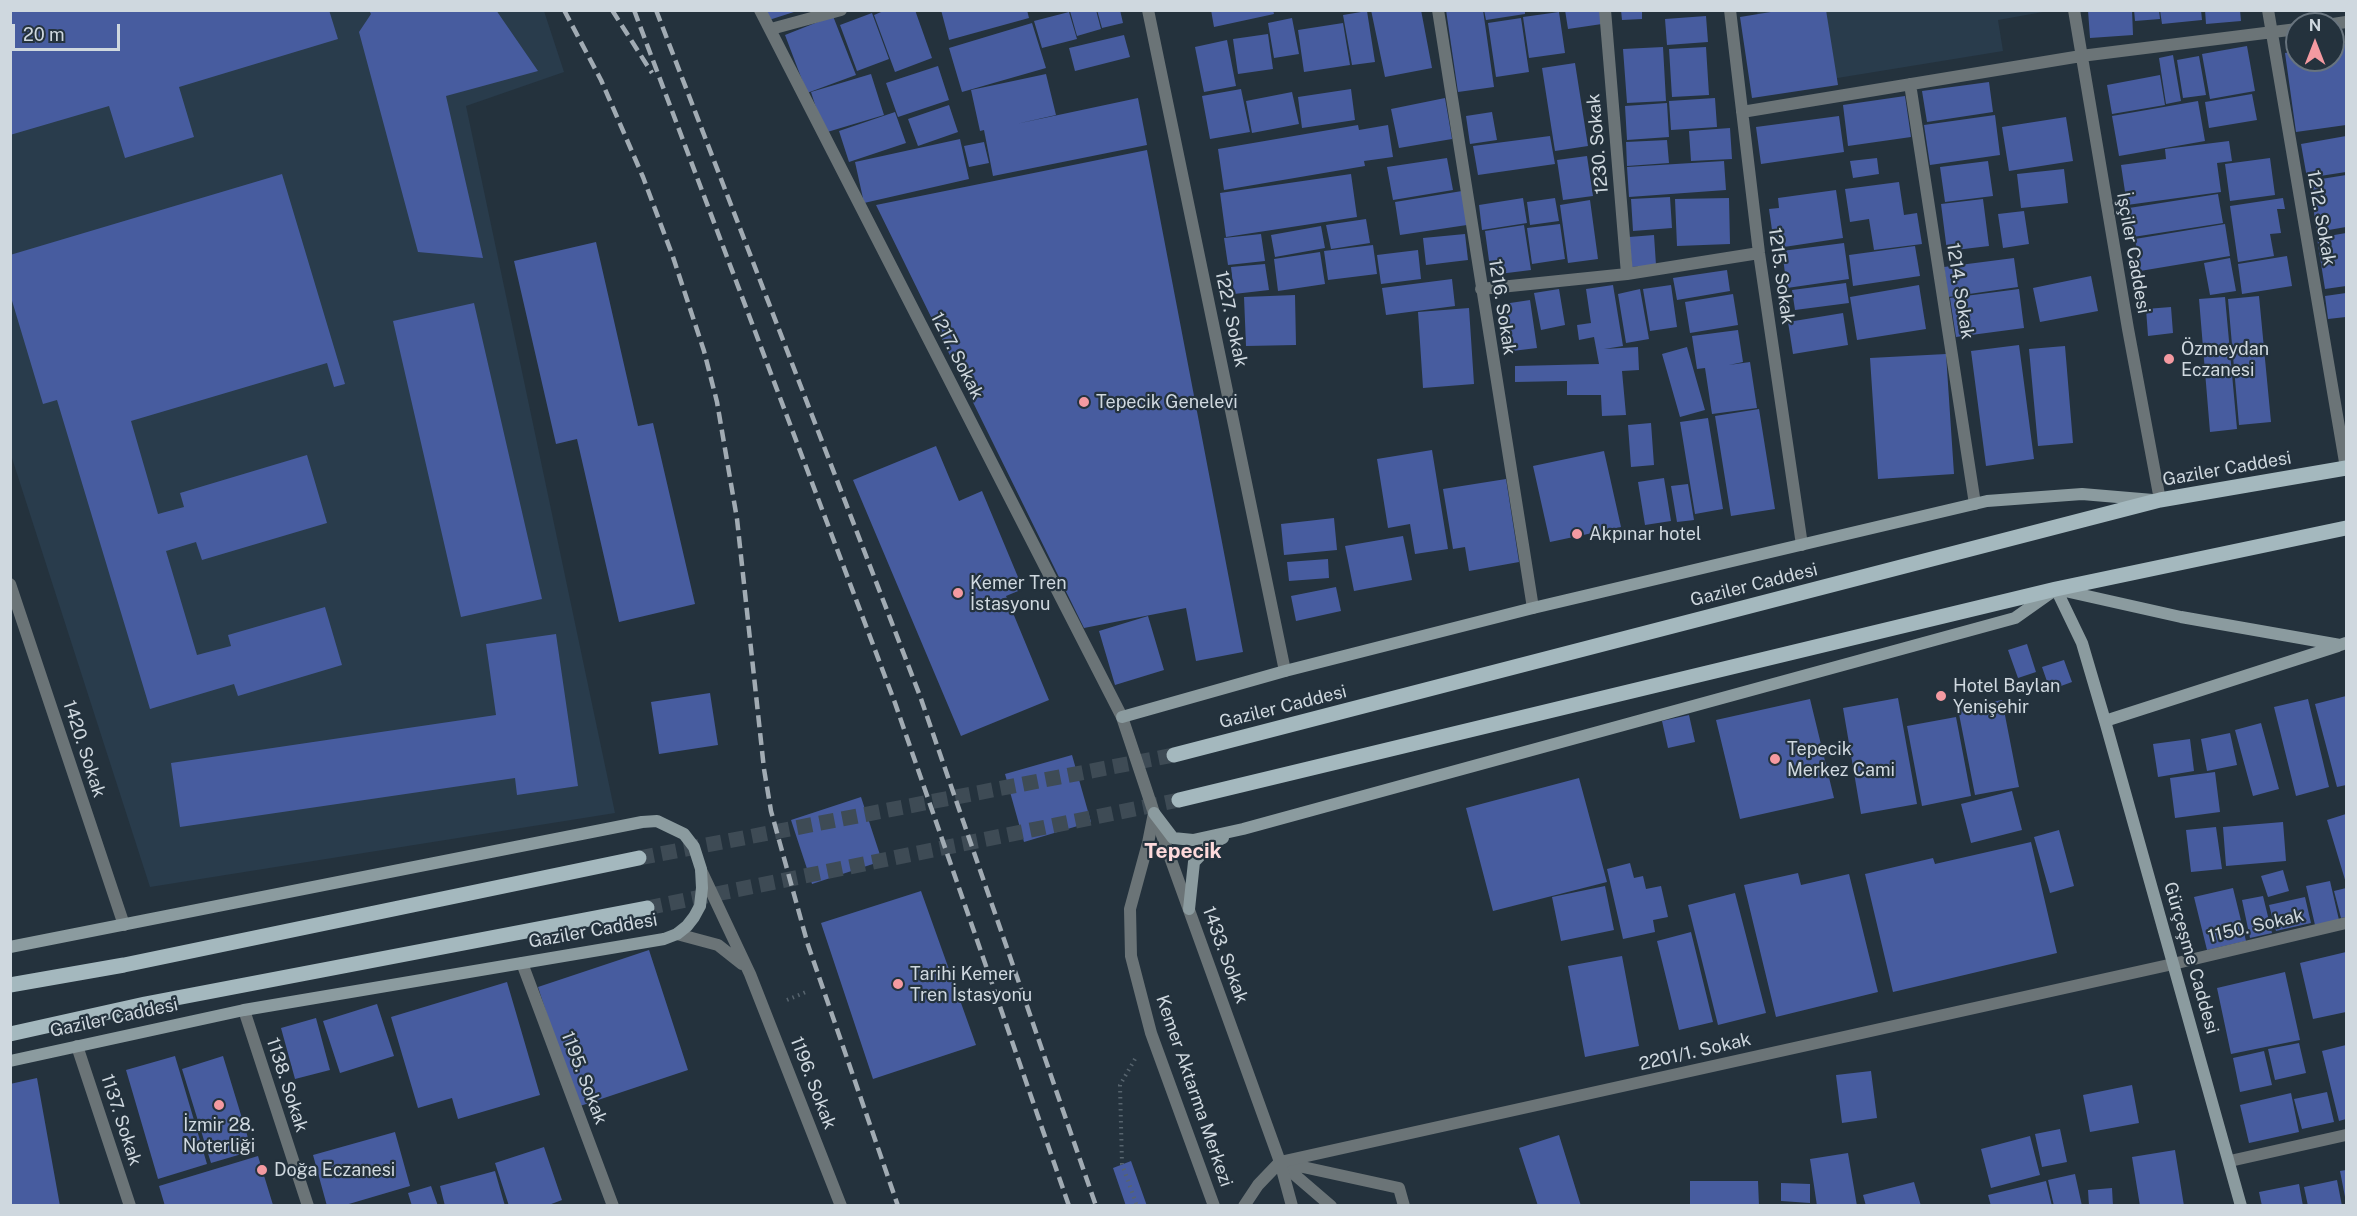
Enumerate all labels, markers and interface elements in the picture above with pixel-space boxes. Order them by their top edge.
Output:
scale bar [15,12,123,50]
north arrow [2285,12,2345,72]
text: N [2309,16,2321,35]
text: 20 m [23,24,65,45]
street label: 1230. Sokak [1583,93,1613,195]
street label: 1212. Sokak [2302,169,2340,267]
street label: İşçiler Caddesi [2112,191,2154,315]
street label: 1215. Sokak [1764,226,1798,326]
street label: 1214. Sokak [1942,241,1978,341]
street label: 1216. Sokak [1484,257,1520,357]
street label: 1227. Sokak [1210,269,1252,369]
street label: 1217. Sokak [926,309,988,403]
place label: Özmeydan Eczanesi [2181,338,2269,380]
marker: Özmeydan Eczanesi [2162,352,2176,366]
place label: Tepecik Genelevi [1096,391,1238,413]
marker: Tepecik Genelevi [1077,395,1091,409]
street label: Gaziler Caddesi [2161,447,2293,491]
place label: Akpınar hotel [1589,523,1701,545]
marker: Akpınar hotel [1570,527,1584,541]
street label: Gaziler Caddesi [1688,559,1820,611]
place label: Kemer Tren İstasyonu [970,572,1067,614]
marker: Kemer Tren İstasyonu [951,586,965,600]
place label: Hotel Baylan Yenişehir [1953,675,2060,718]
street label: Gaziler Caddesi [1217,681,1349,733]
marker: Hotel Baylan Yenişehir [1934,689,1948,703]
street label: 1420. Sokak [58,698,110,800]
place label: Tepecik Merkez Cami [1787,738,1895,780]
marker: Tepecik Merkez Cami [1768,752,1782,766]
district label: Tepecik [1144,839,1222,865]
street label: Gürçeşme Caddesi [2159,879,2223,1037]
street label: 1433. Sokak [1197,903,1253,1007]
street label: 1150. Sokak [2206,904,2306,948]
street label: Gaziler Caddesi [527,909,659,953]
place label: Tarihi Kemer Tren İstasyonu [910,963,1032,1006]
marker: Tarihi Kemer Tren İstasyonu [891,977,905,991]
street label: Kemer Aktarma Merkezi [1151,992,1237,1190]
street label: Gaziler Caddesi [48,994,180,1042]
street label: 1195. Sokak [556,1028,612,1128]
street label: 2201/1. Sokak [1637,1029,1753,1075]
street label: 1196. Sokak [785,1034,841,1132]
street label: 1138. Sokak [262,1035,312,1135]
street label: 1137. Sokak [96,1072,146,1168]
marker: İzmir 28. Noterliği [212,1098,226,1112]
place label: İzmir 28. Noterliği [183,1114,255,1156]
place label: Doğa Eczanesi [274,1159,395,1181]
marker: Doğa Eczanesi [255,1163,269,1177]

